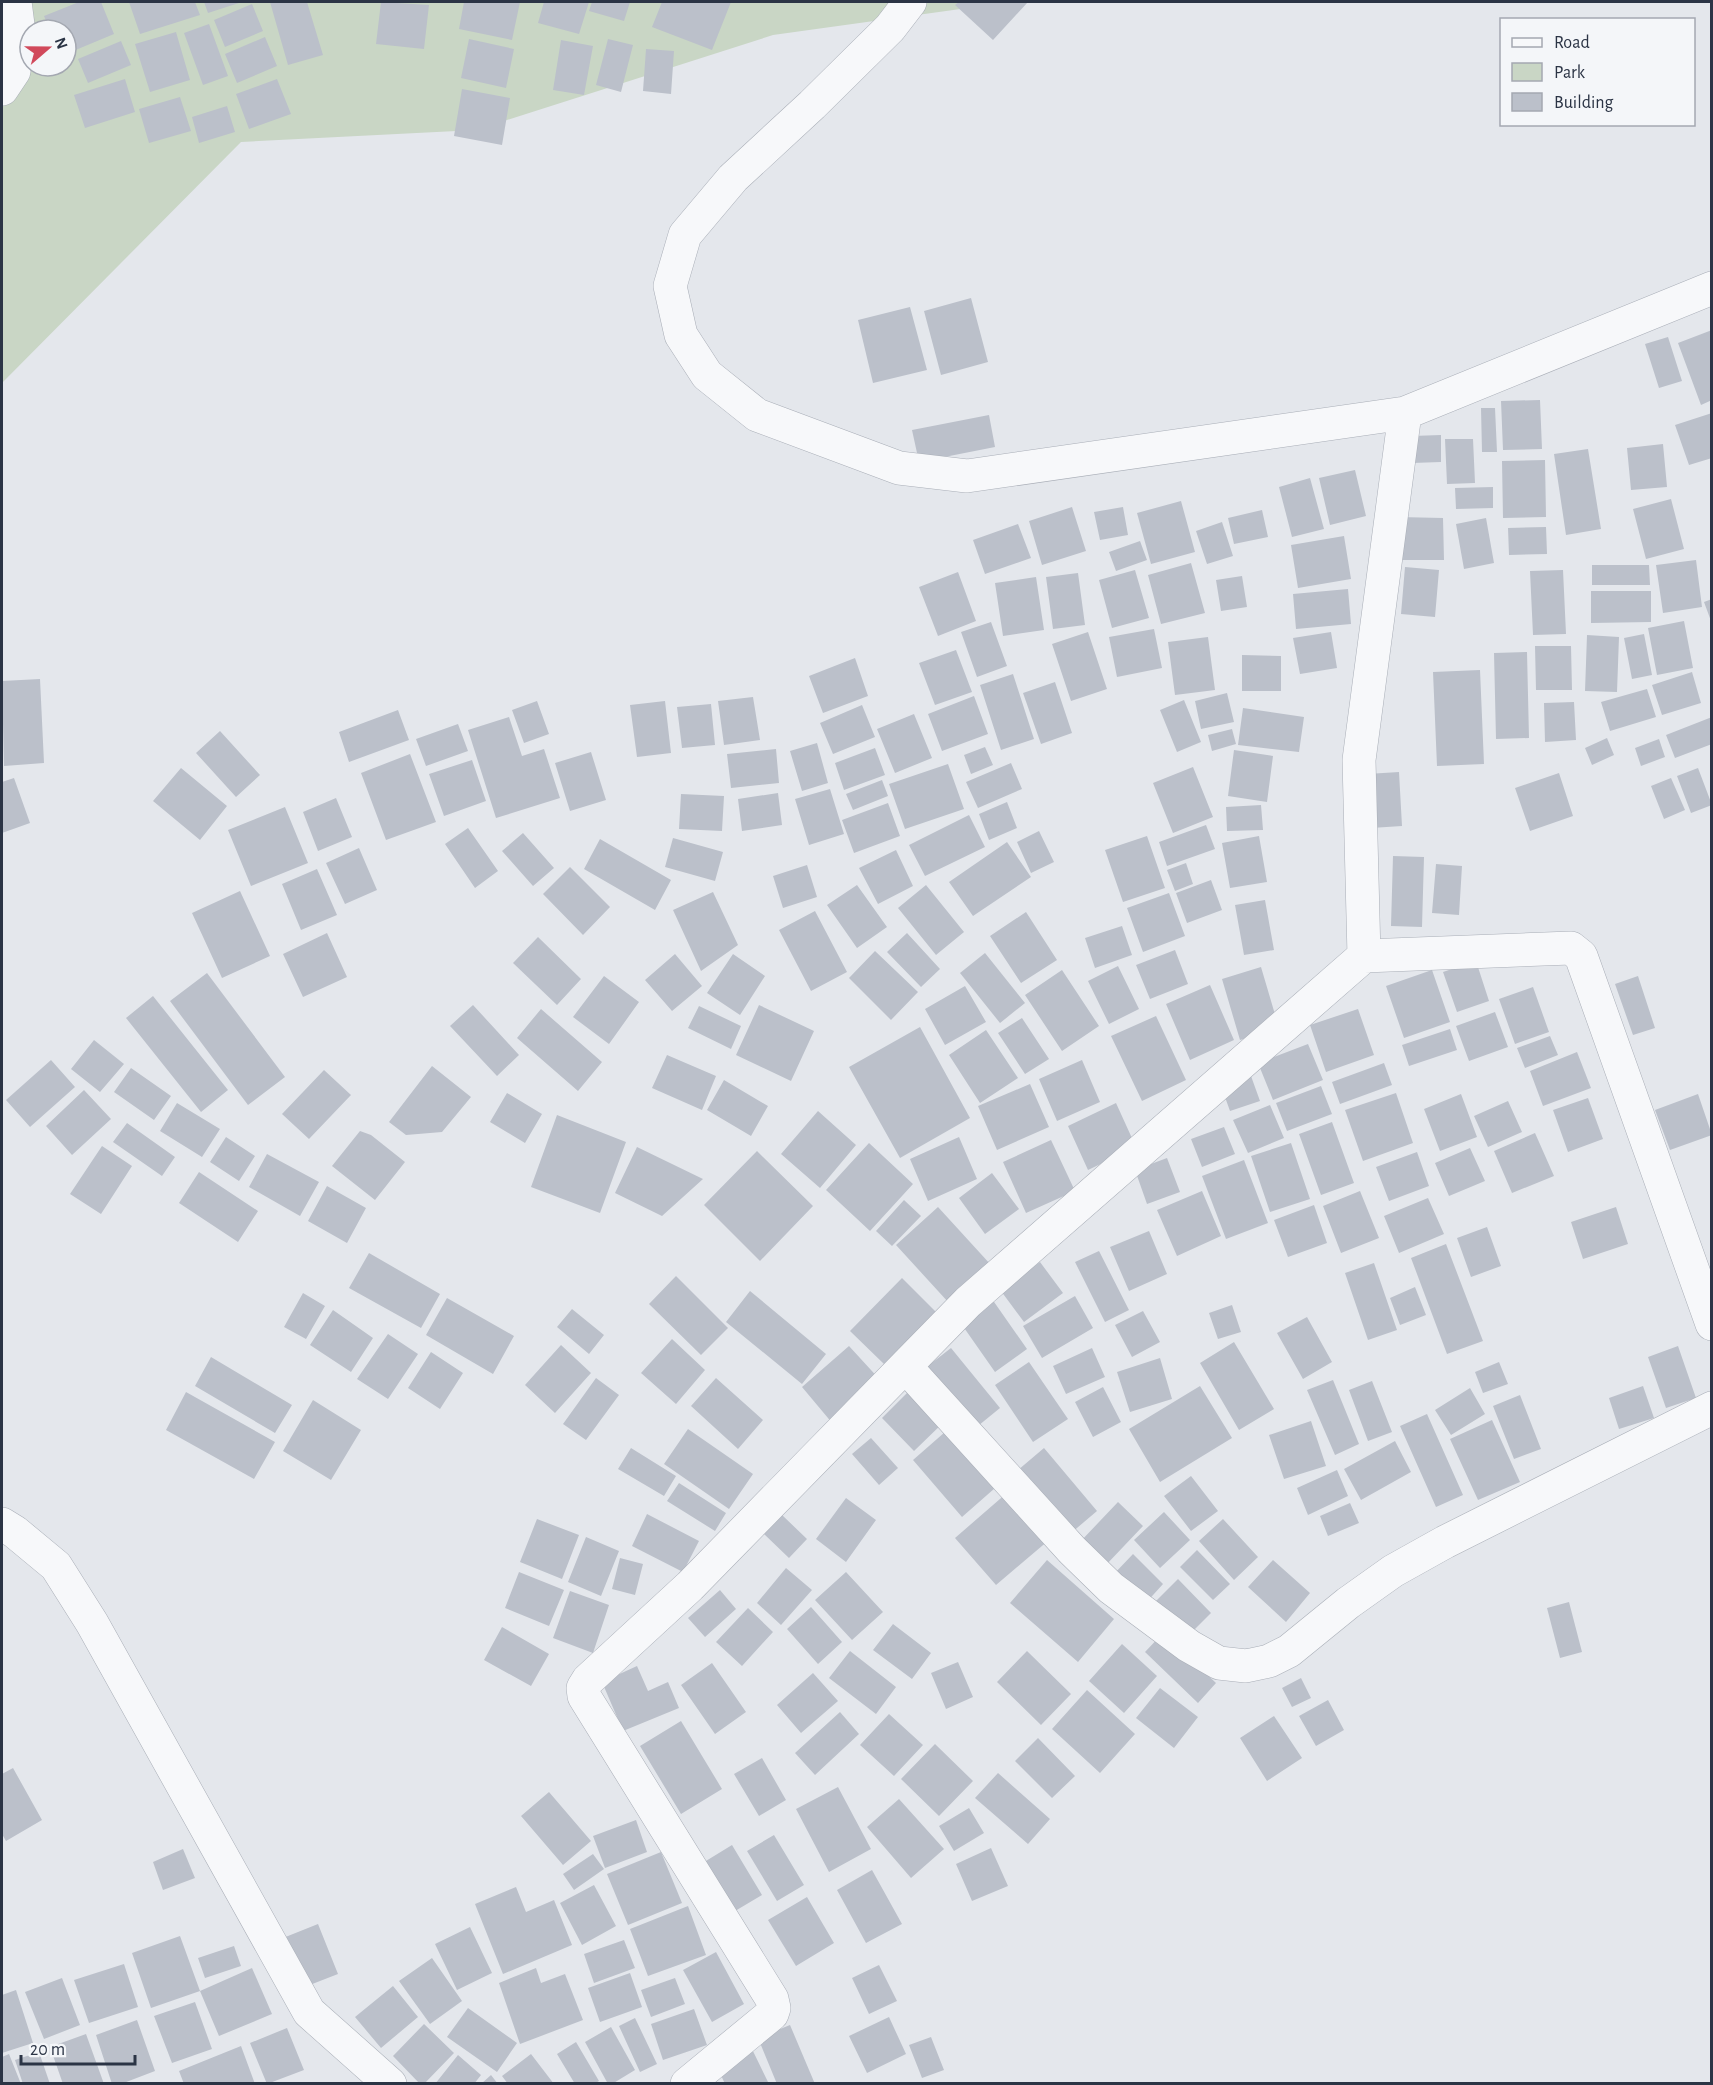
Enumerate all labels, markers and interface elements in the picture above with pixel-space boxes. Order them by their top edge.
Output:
north arrow [18,18,78,78]
legend [1500,18,1695,126]
text: Road [1554,34,1590,52]
text: N [52,35,71,51]
text: Park [1554,64,1586,82]
text: Building [1554,94,1614,112]
scale bar [21,2028,135,2066]
text: 20 m [30,2041,65,2059]

